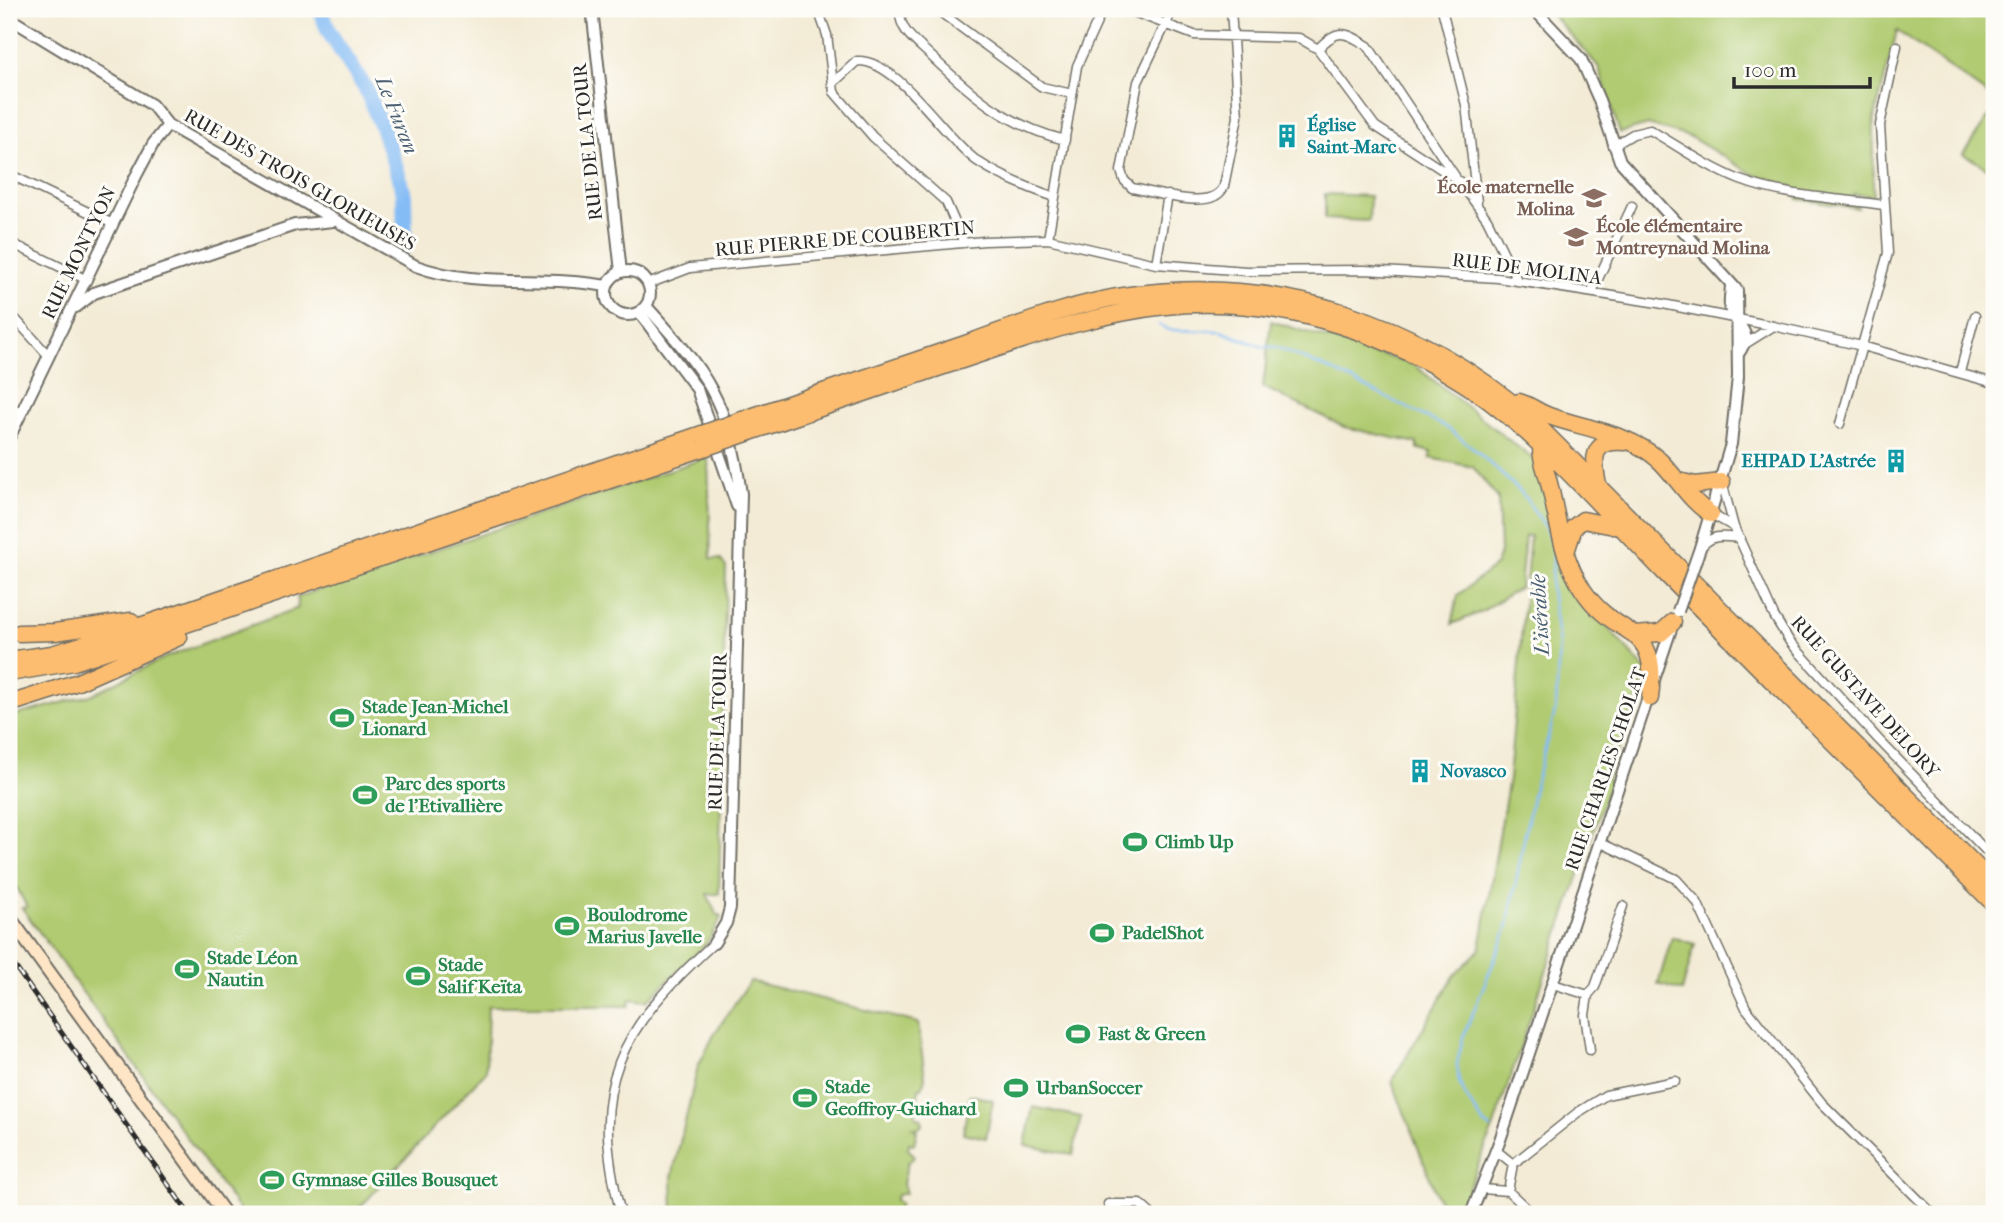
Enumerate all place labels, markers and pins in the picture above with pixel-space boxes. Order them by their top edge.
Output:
place label: Église Saint-Marc [1307,113,1397,158]
building icon: Église Saint-Marc [1273,122,1301,150]
place label: École maternelle Molina [1437,175,1575,220]
school or university icon: École maternelle Molina [1580,184,1608,212]
place label: École élémentaire Montreynaud Molina [1595,214,1771,259]
school or university icon: École élémentaire Montreynaud Molina [1562,223,1590,251]
building icon: EHPAD L'Astrée [1882,447,1910,475]
place label: EHPAD L'Astrée [1741,450,1877,472]
place label: Stade Jean-Michel Lionard [362,696,509,740]
sports icon: Stade Jean-Michel Lionard [328,704,356,732]
building icon: Novasco [1406,757,1434,785]
place label: Novasco [1440,760,1507,782]
place label: Parc des sports de l'Etivallière [385,773,505,817]
sports icon: Parc des sports de l'Etivallière [351,781,379,809]
sports icon: Climb Up [1121,828,1149,856]
place label: Climb Up [1155,831,1234,853]
place label: Boulodrome Marius Javelle [586,904,703,948]
sports icon: Boulodrome Marius Javelle [553,912,581,940]
sports icon: PadelShot [1088,919,1116,947]
place label: PadelShot [1122,922,1204,944]
place label: Stade Léon Nautin [207,947,299,991]
place label: Stade Salif Keïta [438,954,523,998]
sports icon: Stade Léon Nautin [173,955,201,983]
sports icon: Stade Salif Keïta [404,962,432,990]
sports icon: Fast & Green [1064,1020,1092,1048]
place label: Fast & Green [1097,1023,1207,1045]
sports icon: UrbanSoccer [1002,1074,1030,1102]
place label: Stade Geoffroy-Guichard [825,1076,977,1120]
place label: UrbanSoccer [1035,1077,1143,1099]
sports icon: Stade Geoffroy-Guichard [791,1084,819,1112]
sports icon: Gymnase Gilles Bousquet [258,1166,286,1194]
place label: Gymnase Gilles Bousquet [292,1169,498,1191]

